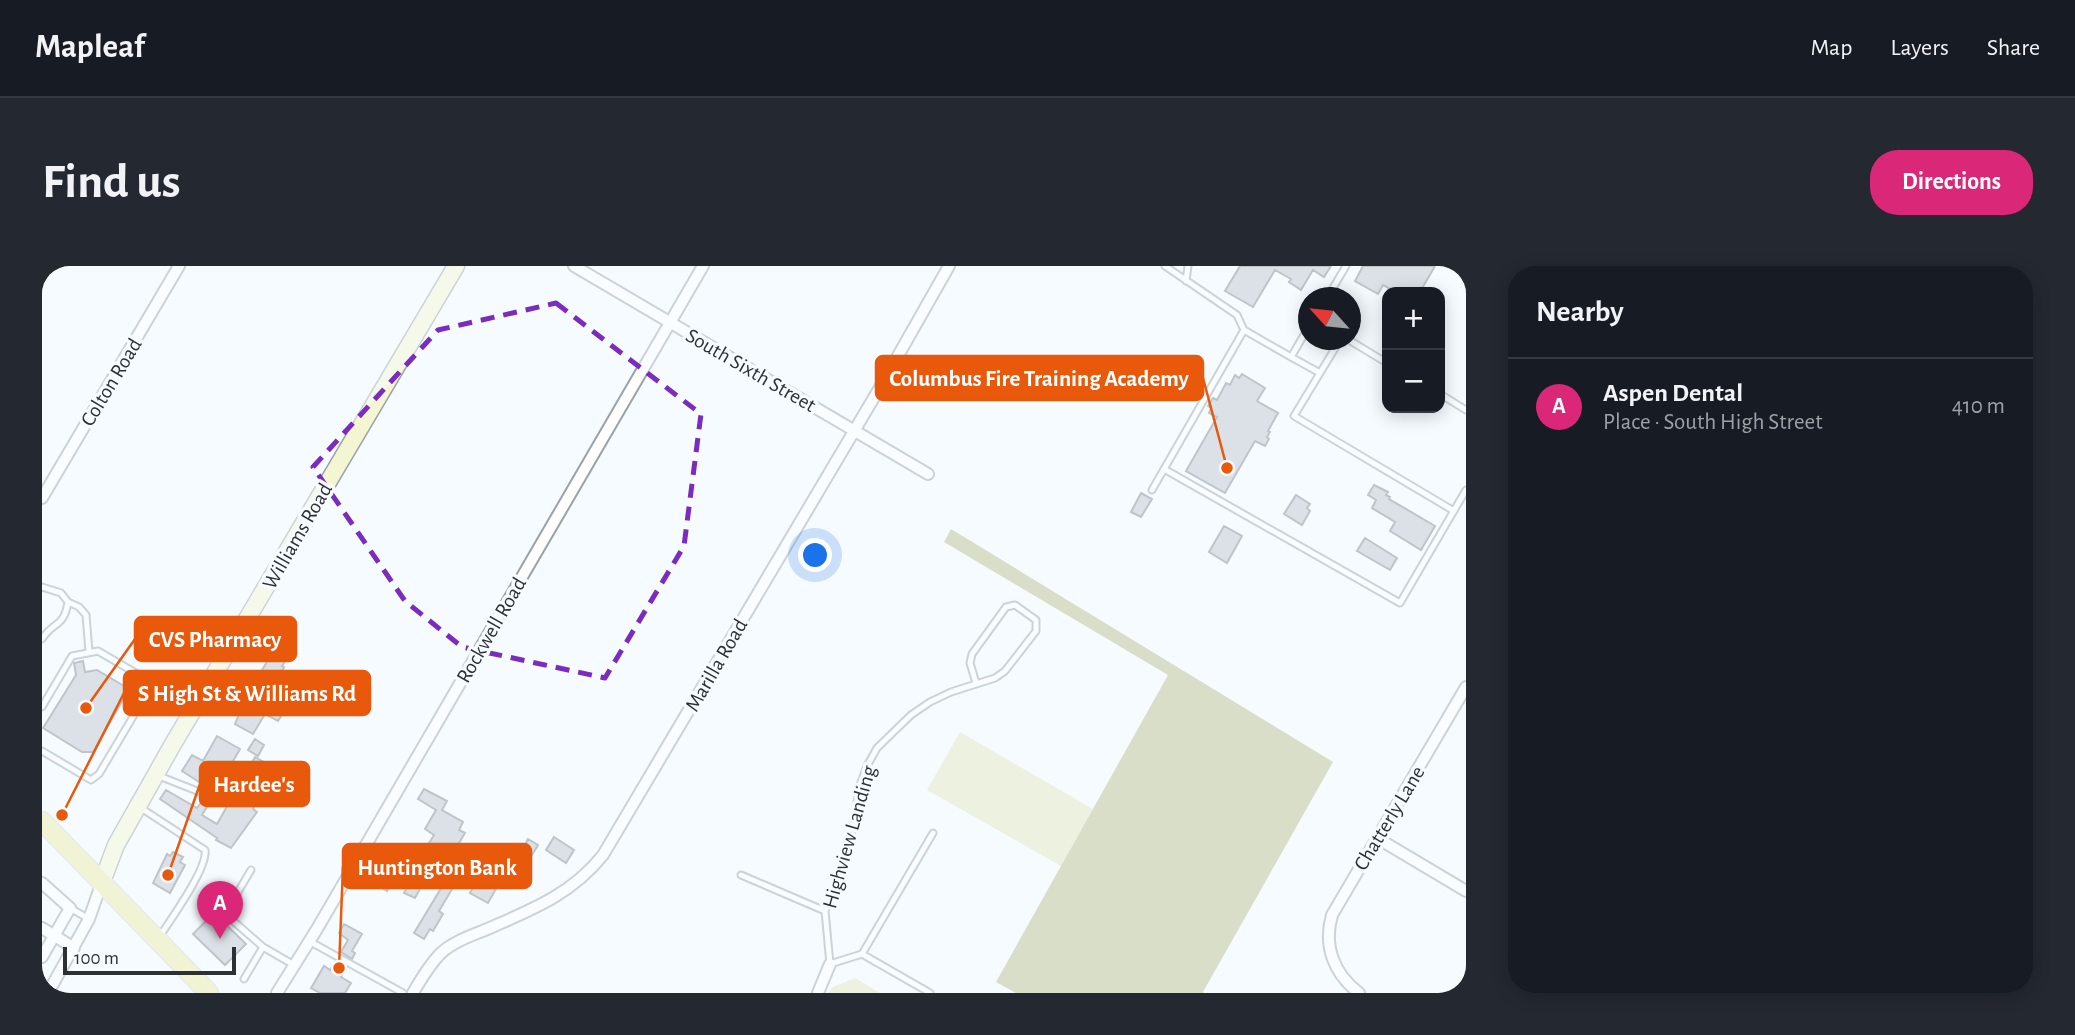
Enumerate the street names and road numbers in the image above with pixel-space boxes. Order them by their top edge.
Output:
street label: South Sixth Street [682,325,820,416]
street label: Colton Road [77,334,146,430]
street label: Williams Road [259,480,336,593]
street label: Rockwell Road [453,574,530,687]
street label: Marilla Road [682,615,751,715]
street label: Chatterly Lane [1350,762,1429,874]
street label: Highview Landing [819,763,880,911]

